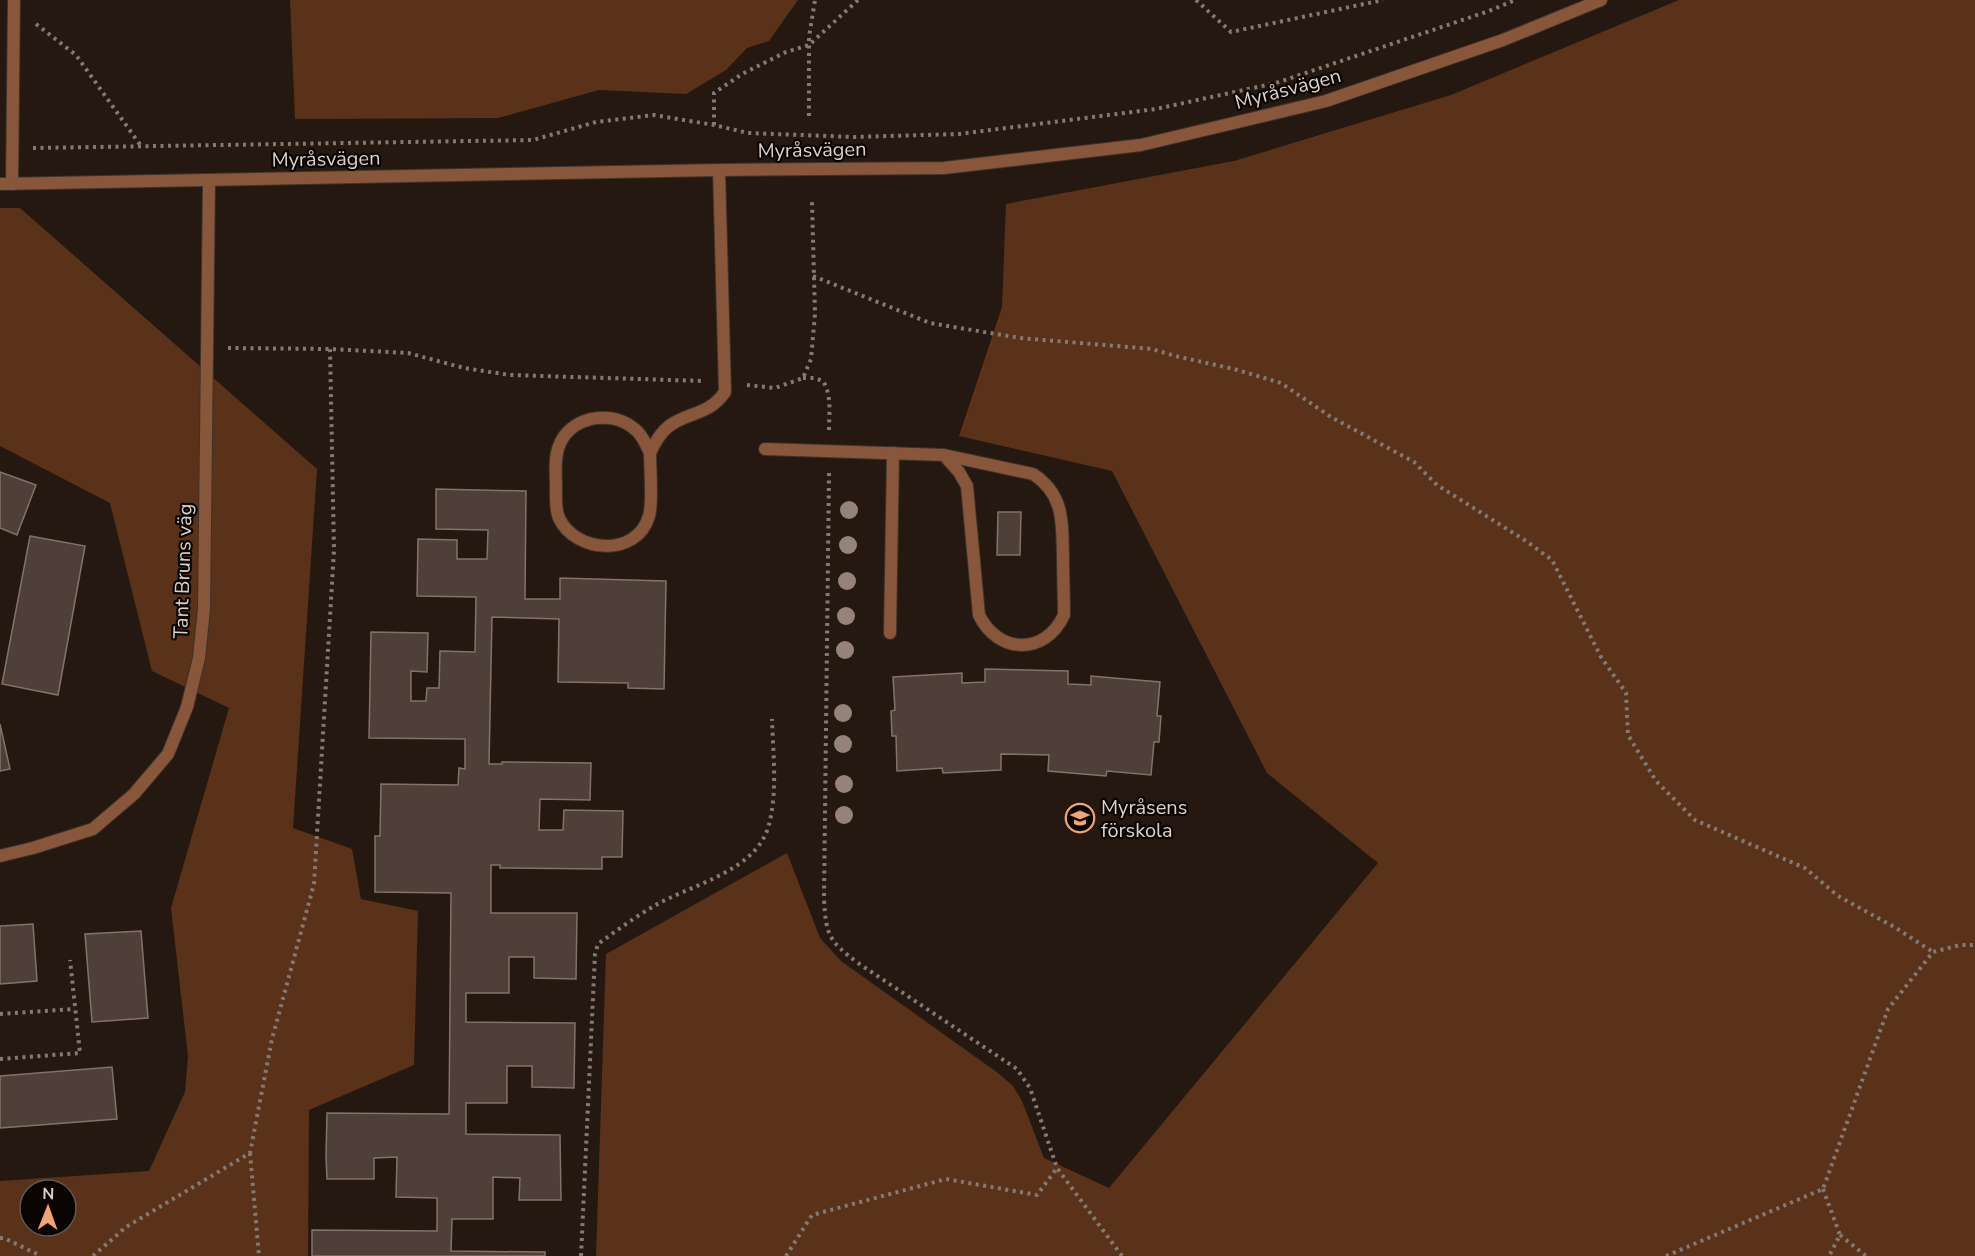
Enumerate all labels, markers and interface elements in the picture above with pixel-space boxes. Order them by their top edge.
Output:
street label: Myråsvägen [1232,62,1344,116]
street label: Myråsvägen [757,136,867,164]
street label: Myråsvägen [271,145,381,173]
street label: Tant Bruns väg [167,503,199,639]
place label: Myråsens förskola [1101,794,1187,844]
school or university icon: Myråsens förskola [1064,802,1096,834]
north arrow [18,1178,78,1238]
text: N [42,1183,54,1205]

